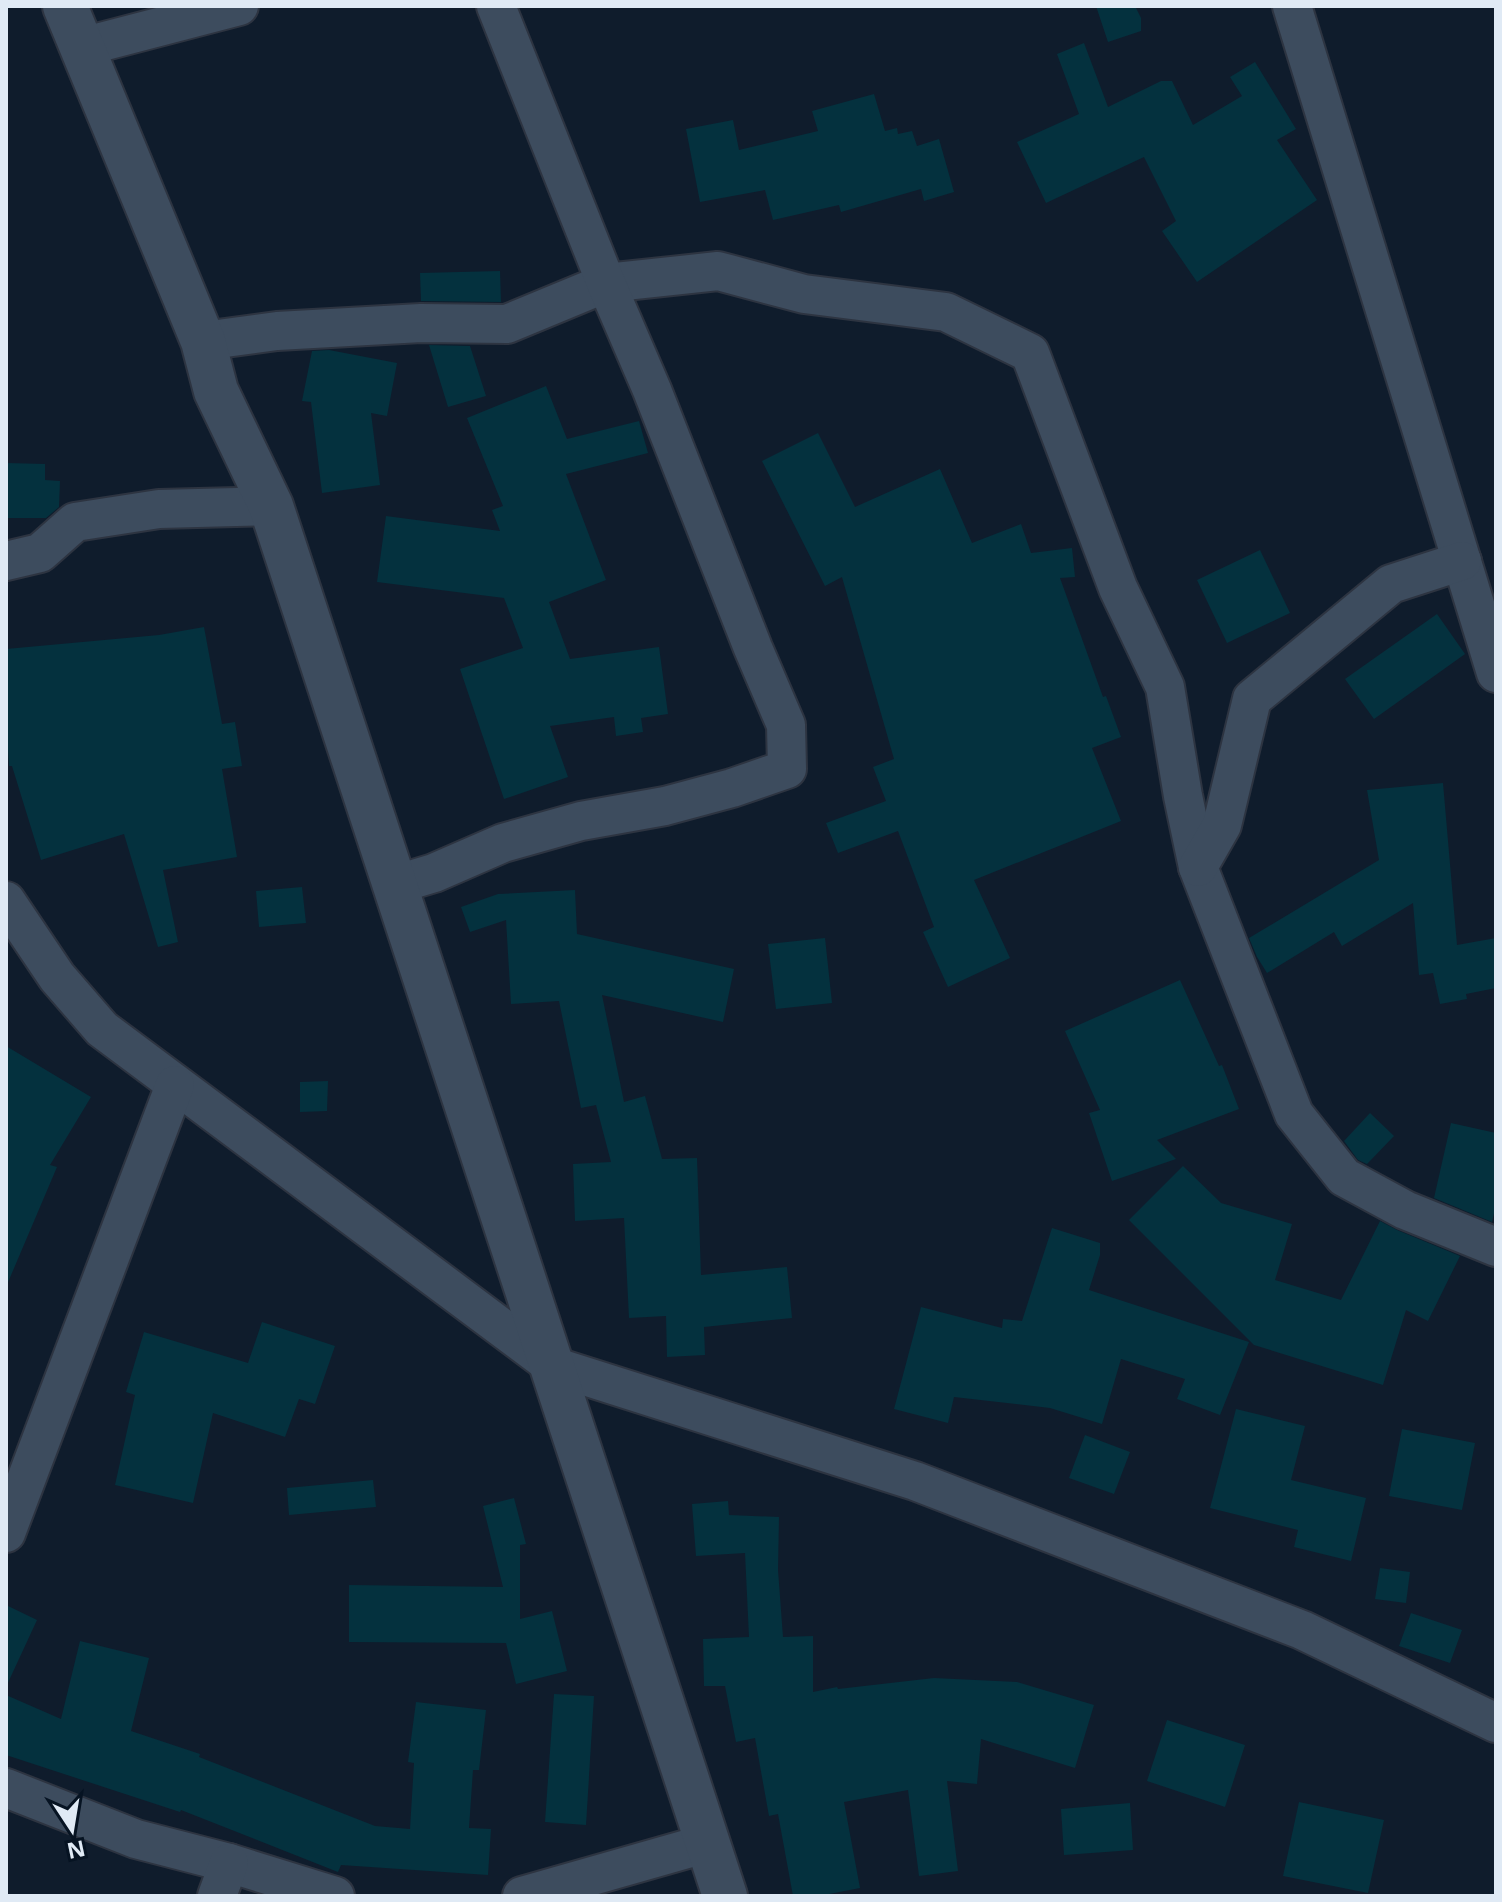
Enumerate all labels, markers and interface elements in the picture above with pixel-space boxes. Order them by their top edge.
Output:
north arrow [32,1790,112,1870]
text: N [64,1834,88,1867]

